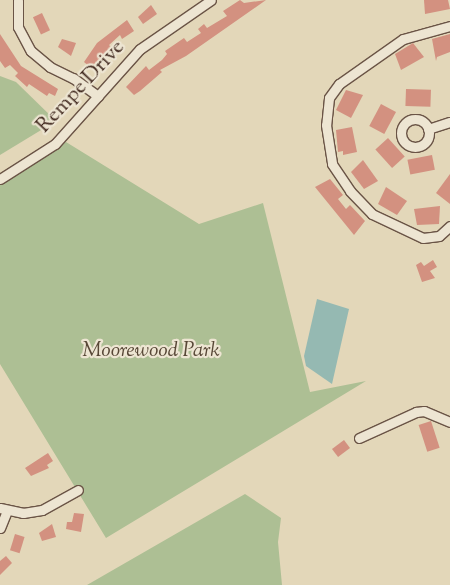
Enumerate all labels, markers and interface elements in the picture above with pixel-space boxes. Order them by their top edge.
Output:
street label: Rempe Drive [32,35,130,139]
park label: Moorewood Park [82,338,220,364]

